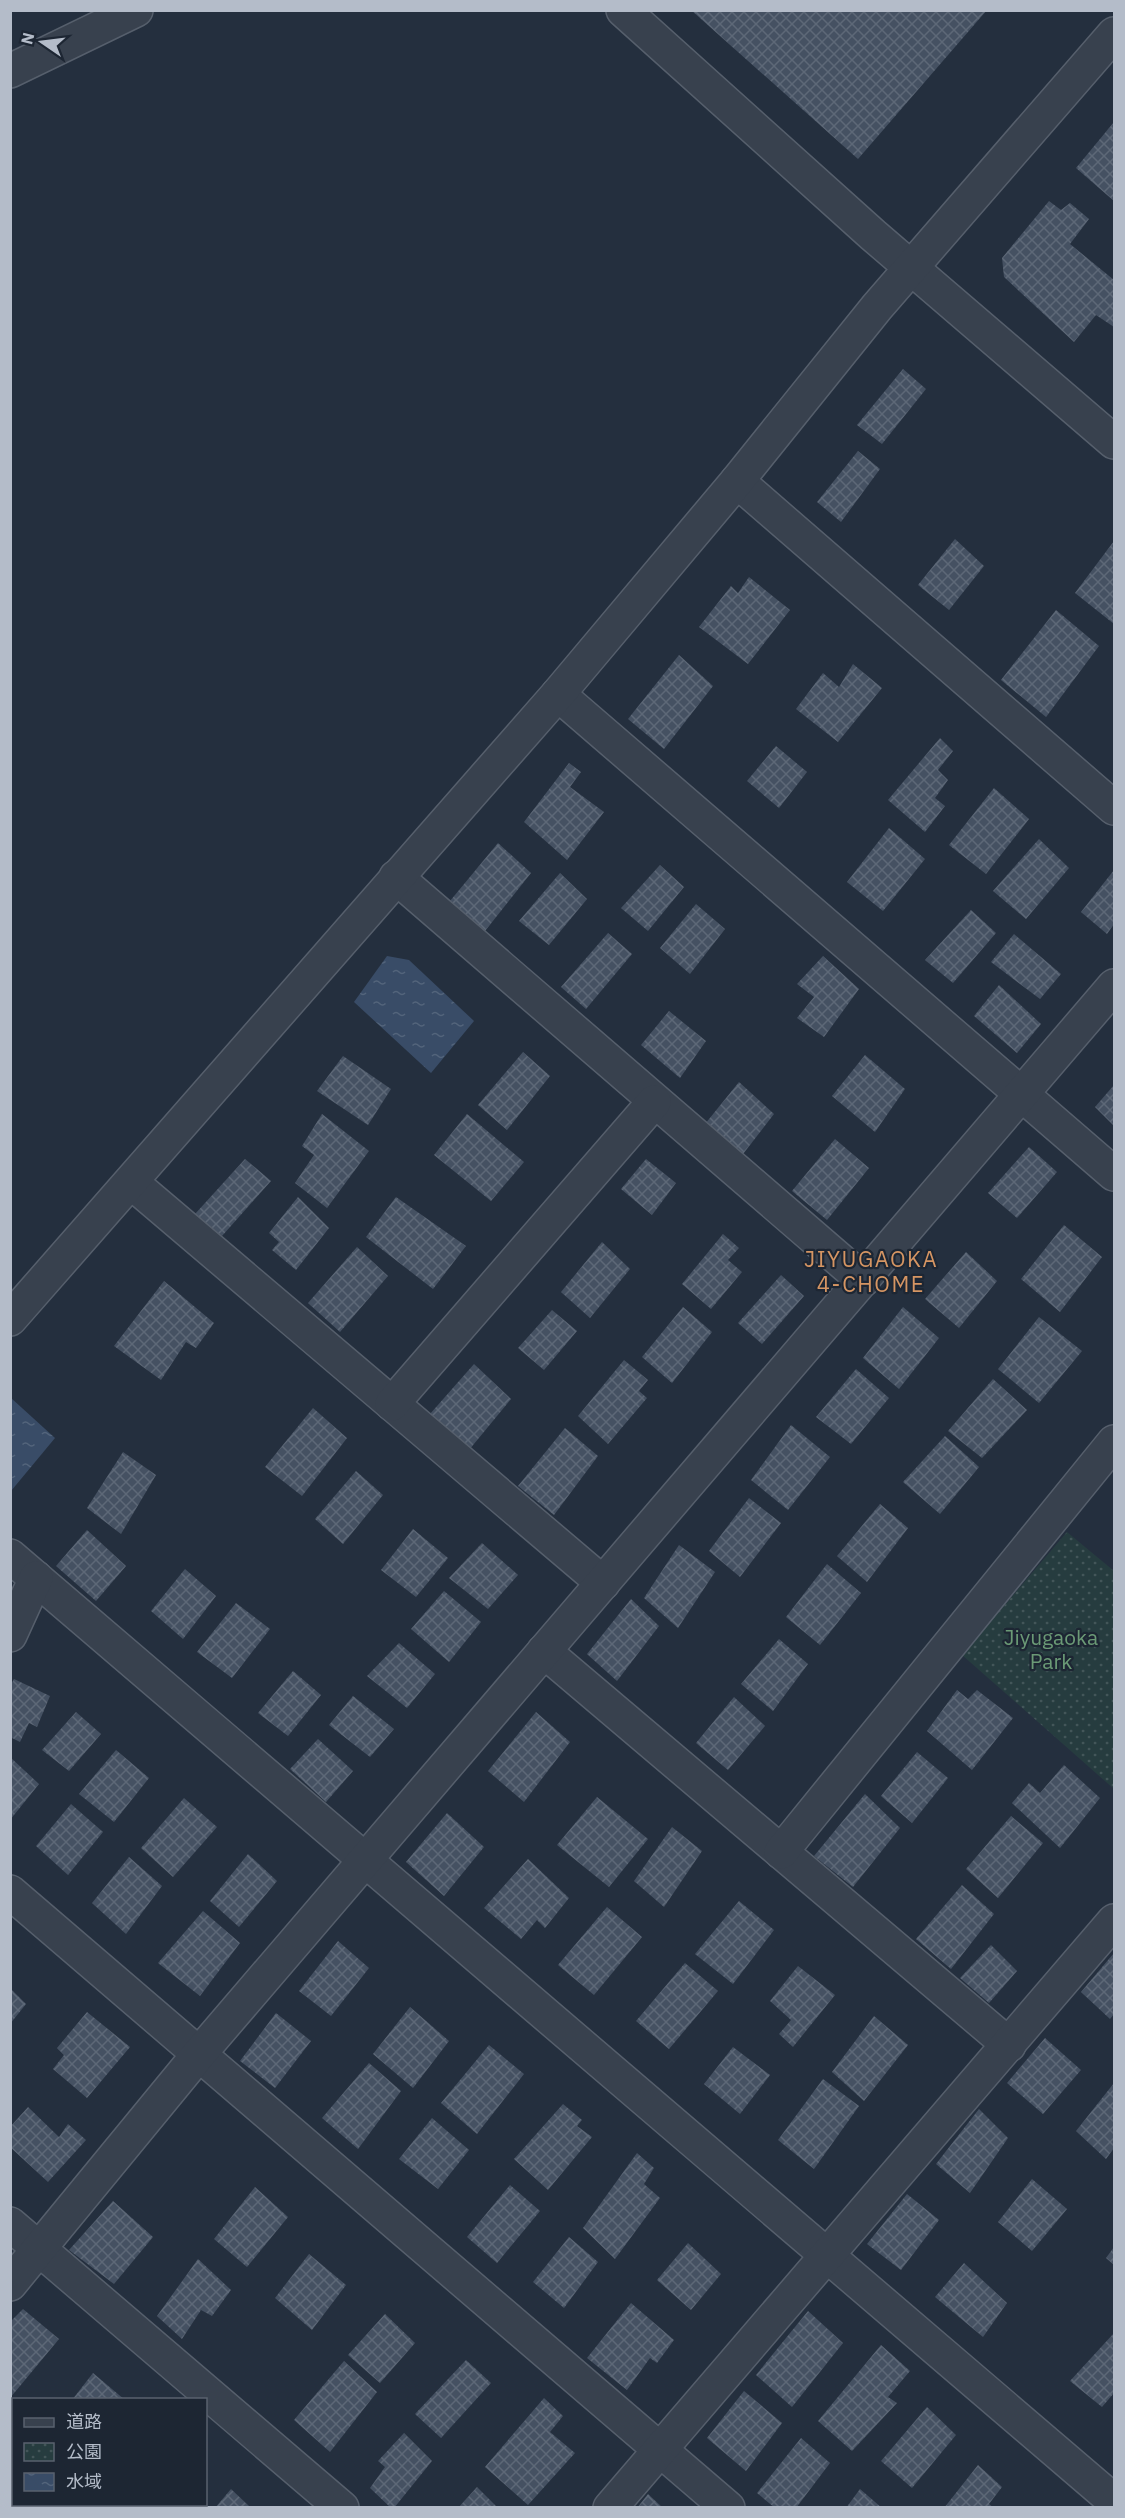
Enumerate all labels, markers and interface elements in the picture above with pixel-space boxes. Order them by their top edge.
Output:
north arrow [12,12,72,72]
text: N [16,30,39,46]
district label: JIYUGAOKA 4-CHOME [804,1244,938,1298]
park label: Jiyugaoka Park [1004,1623,1098,1675]
legend [12,2398,207,2506]
text: 道路 [66,2410,102,2433]
text: 公園 [66,2440,102,2463]
text: 水域 [66,2470,102,2493]

